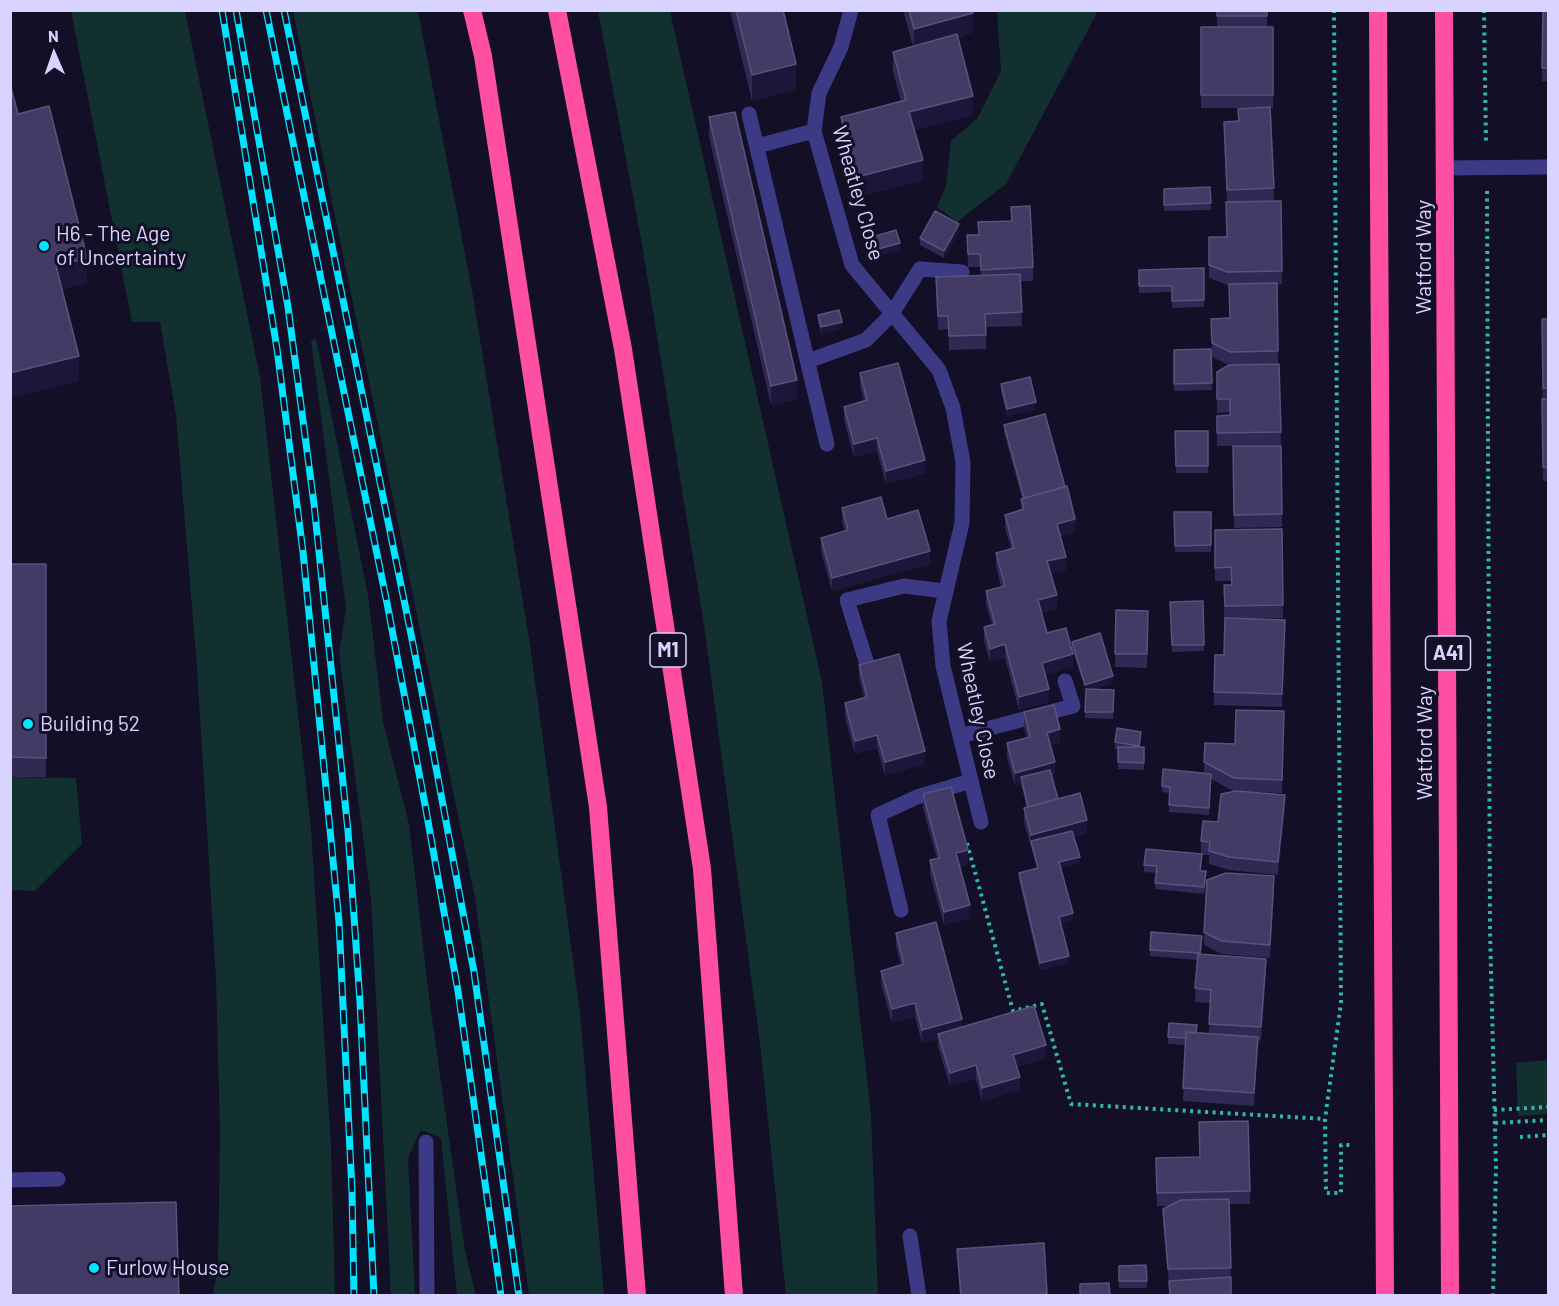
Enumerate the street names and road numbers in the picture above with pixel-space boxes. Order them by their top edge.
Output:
street label: Wheatley Close [827,123,889,263]
street label: Watford Way [1411,200,1437,314]
road number: M1 [650,633,686,667]
road number: A41 [1426,636,1470,670]
street label: Wheatley Close [951,640,1005,782]
street label: Watford Way [1412,686,1438,800]

